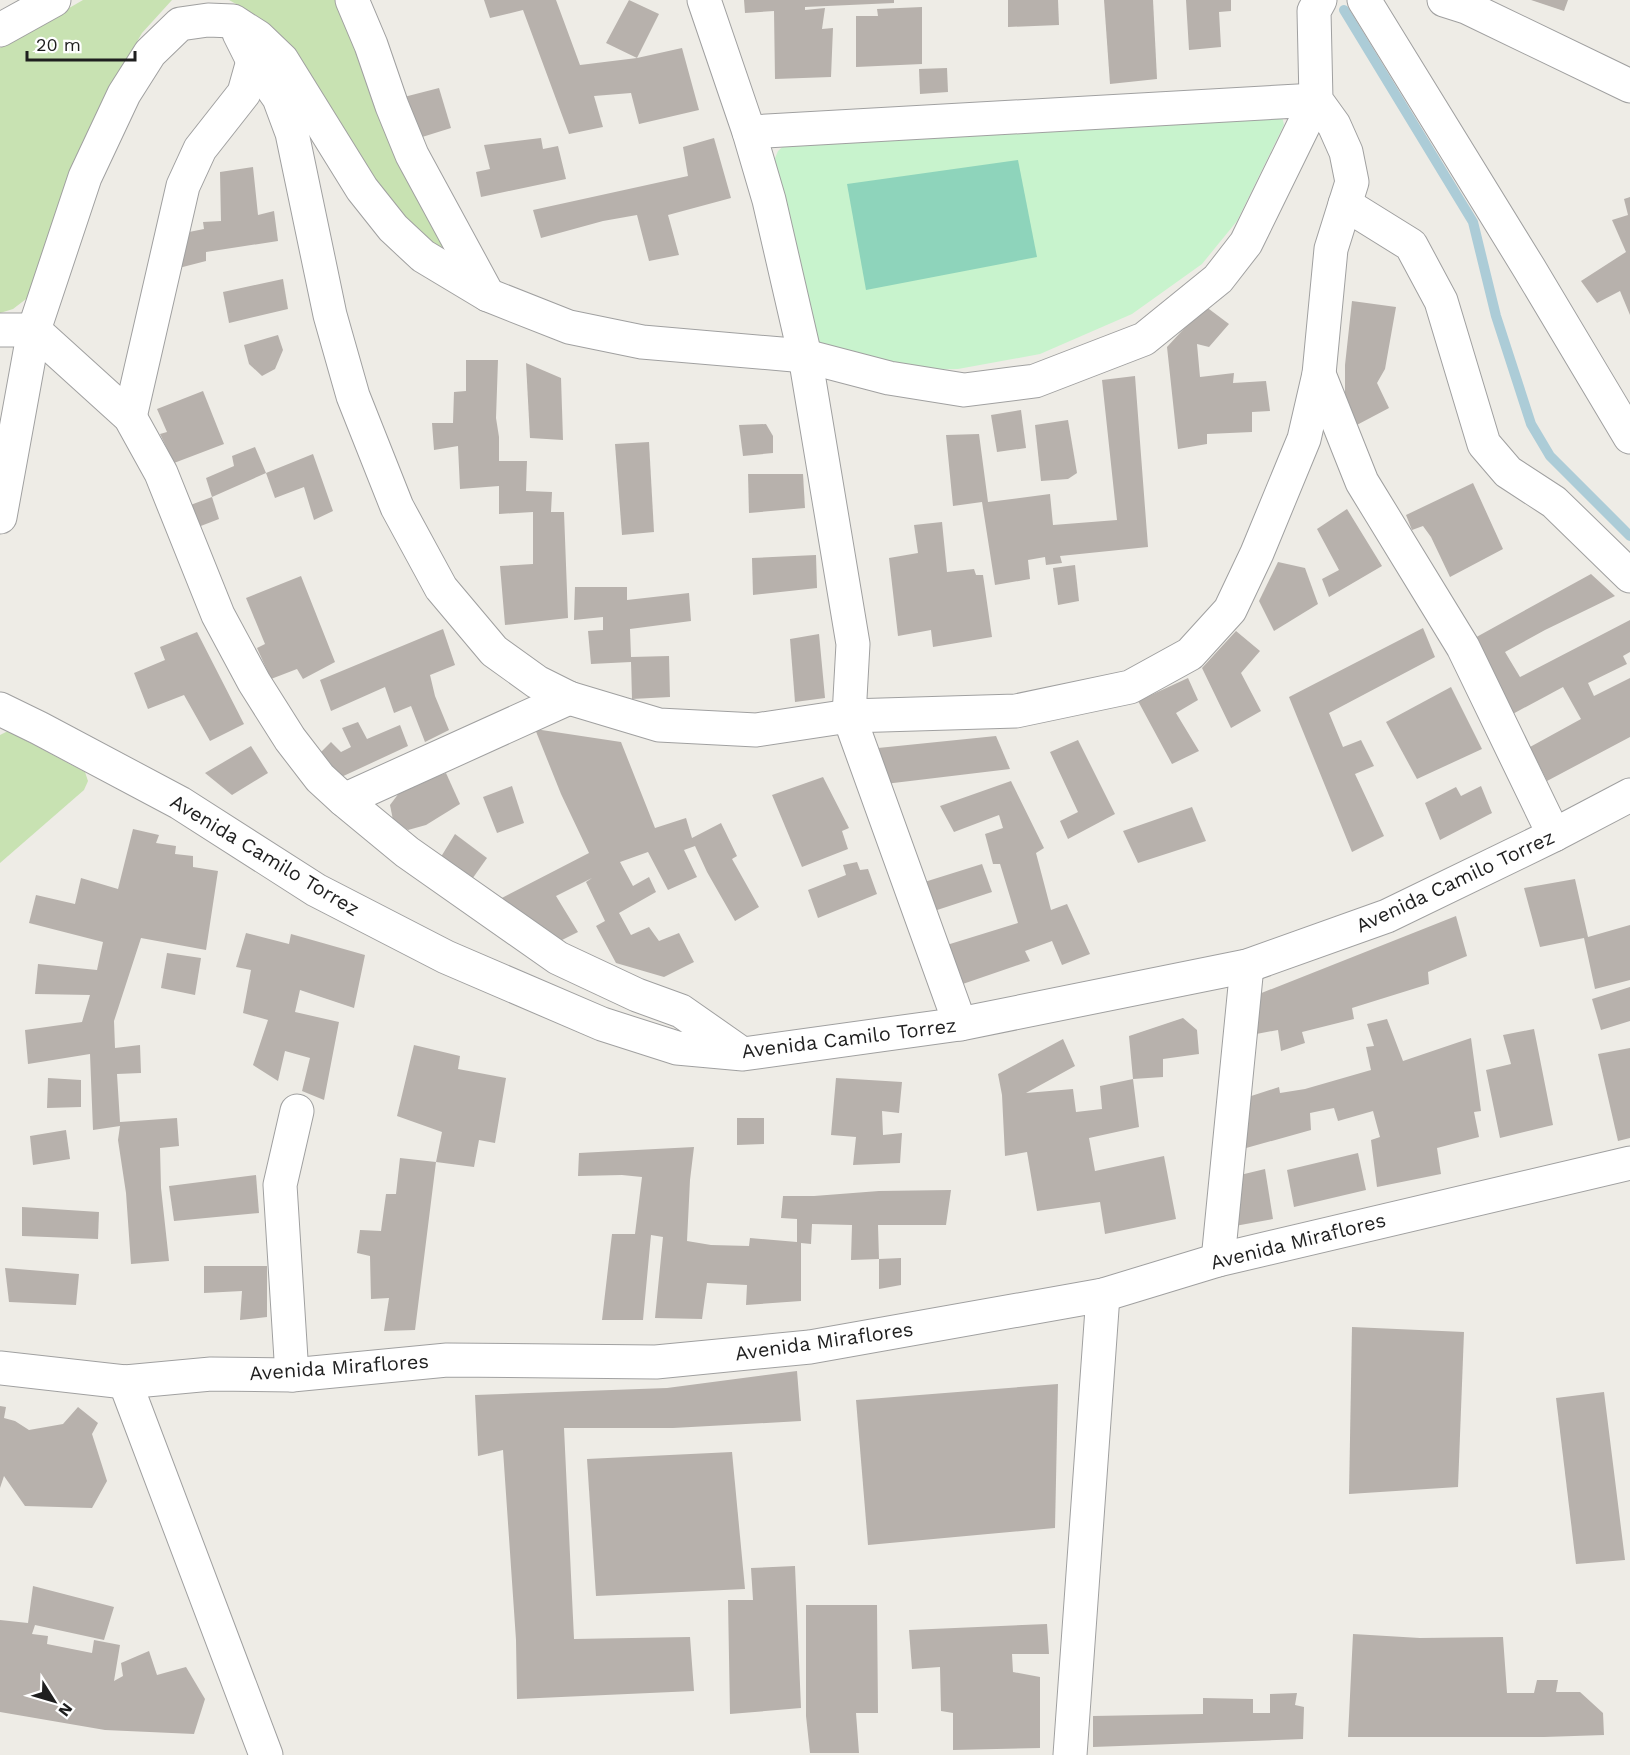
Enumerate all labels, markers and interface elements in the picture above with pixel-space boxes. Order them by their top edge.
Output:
scale bar [27,24,135,62]
text: 20 m [36,34,81,55]
street label: Avenida Camilo Torrez [166,789,364,921]
street label: Avenida Camilo Torrez [1352,824,1558,938]
street label: Avenida Camilo Torrez [740,1013,958,1063]
street label: Avenida Miraflores [1208,1208,1388,1274]
street label: Avenida Miraflores [733,1317,915,1365]
street label: Avenida Miraflores [248,1349,430,1385]
north arrow [24,1671,84,1731]
text: N [54,1699,77,1720]

